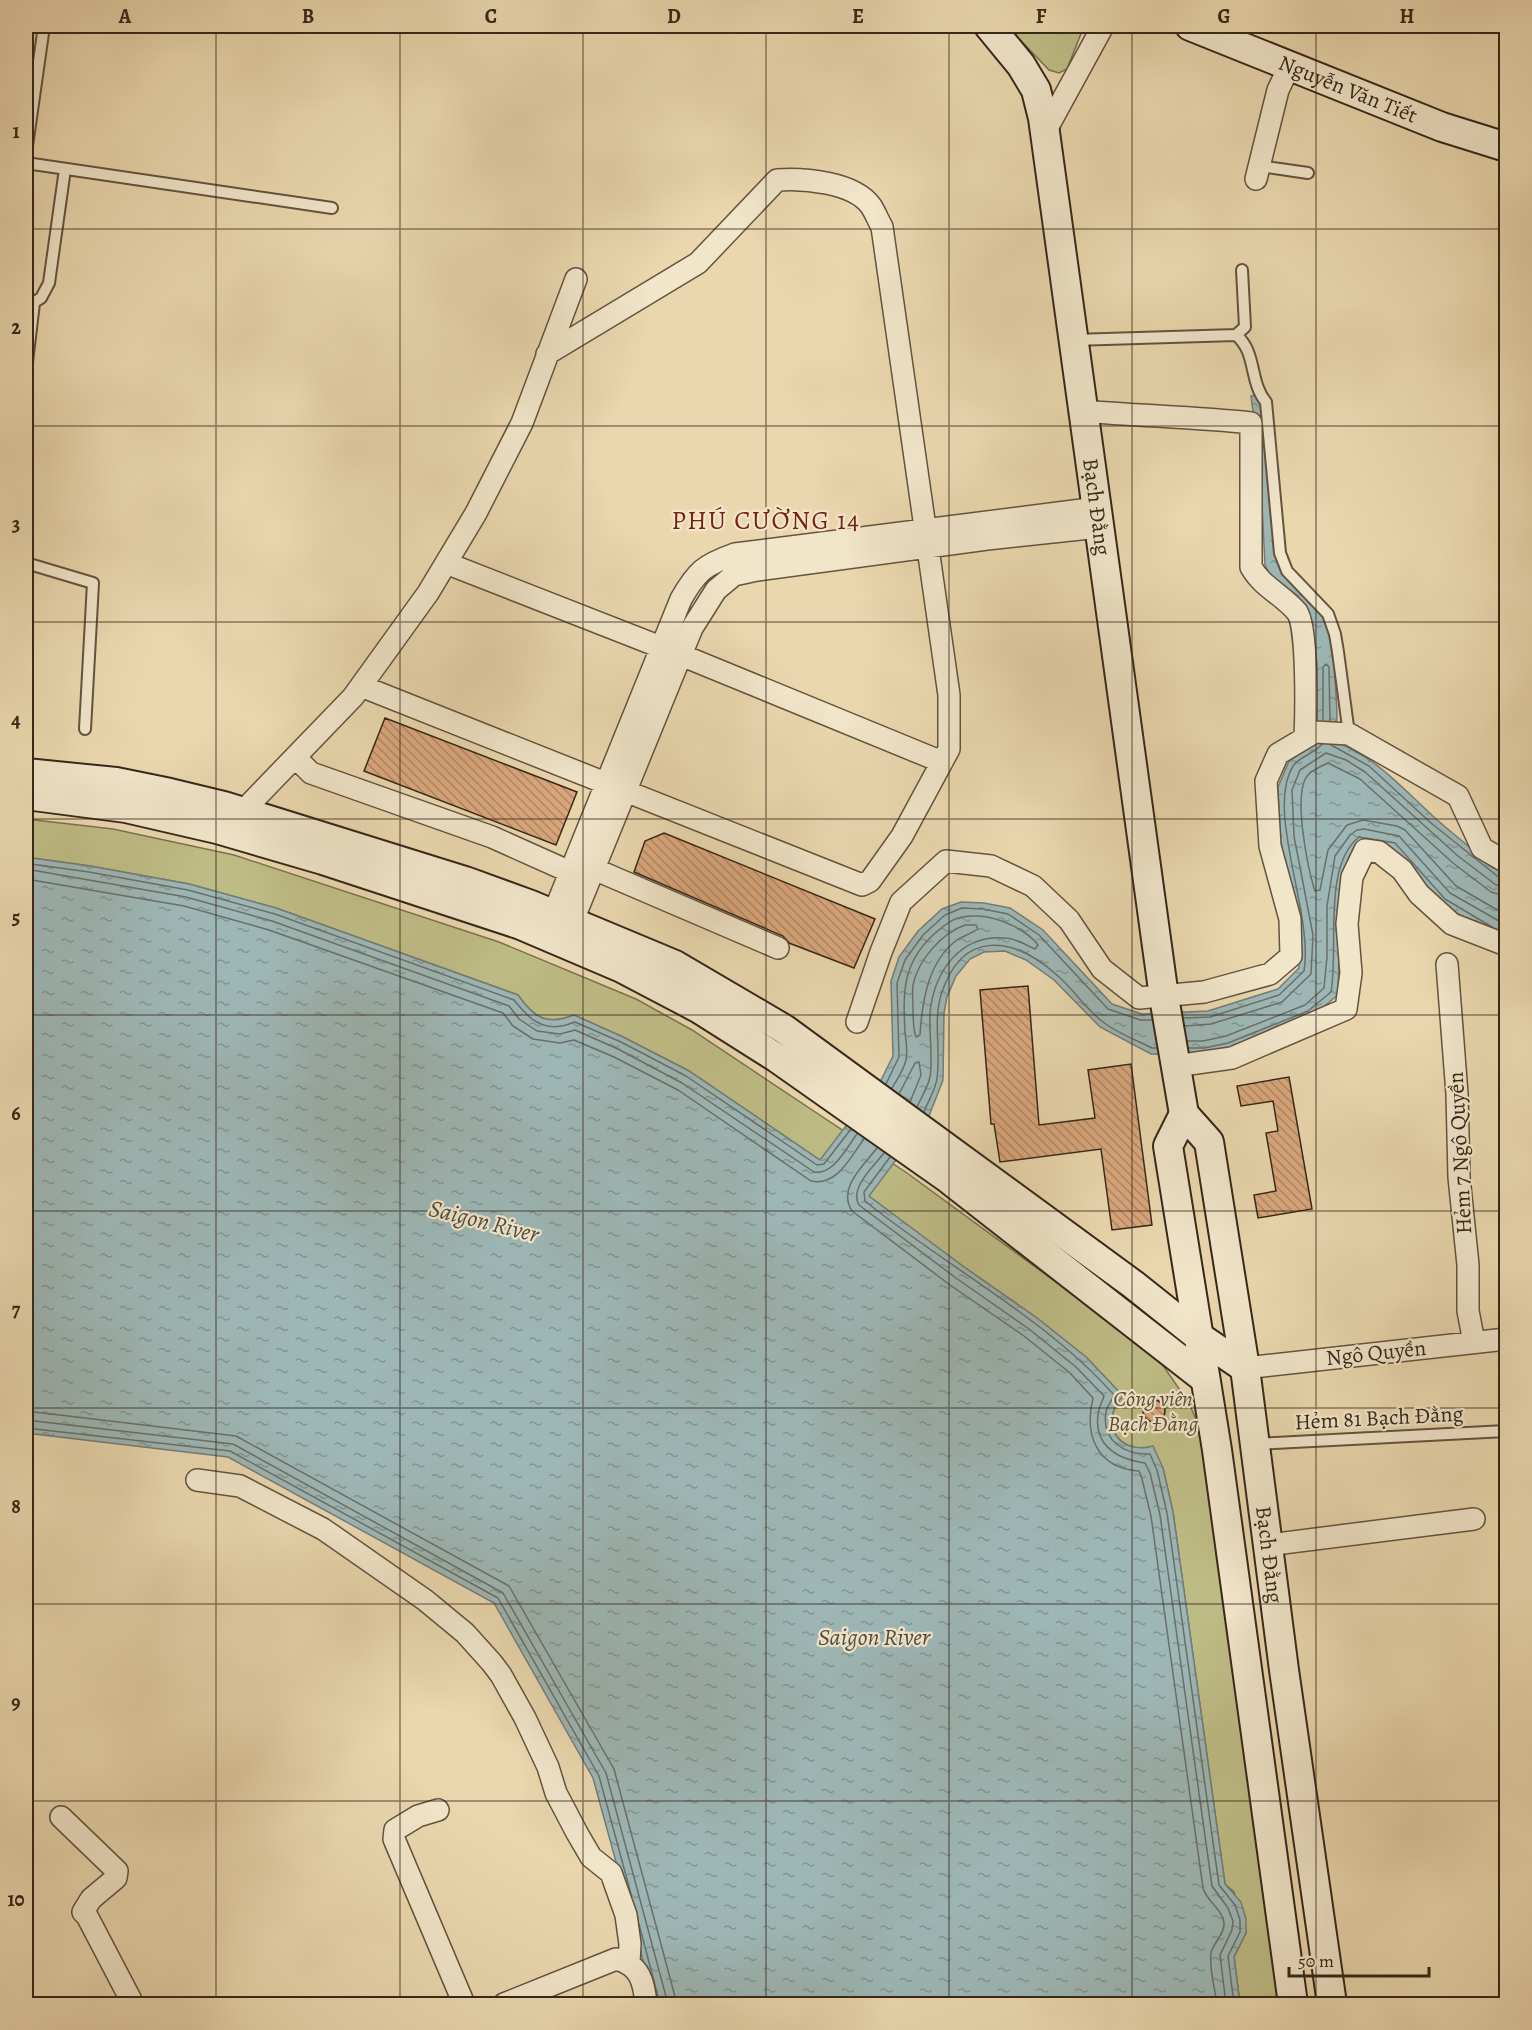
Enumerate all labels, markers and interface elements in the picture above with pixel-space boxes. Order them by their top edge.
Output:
text: A [118,3,132,30]
text: B [302,3,314,30]
text: C [485,3,497,30]
text: D [667,3,681,30]
text: E [852,3,864,30]
text: F [1036,3,1047,30]
text: G [1217,3,1231,30]
text: H [1400,3,1415,30]
street label: Nguyễn Văn Tiết [1274,48,1422,131]
text: 1 [12,118,20,145]
text: 2 [11,314,21,341]
street label: Bạch Đằng [1075,456,1118,557]
district label: PHÚ CƯỜNG 14 [671,503,861,538]
text: 3 [12,511,20,538]
text: 4 [11,707,21,734]
text: 5 [12,904,20,931]
street label: Hẻm 7 Ngô Quyền [1441,1071,1479,1235]
text: 6 [11,1100,21,1127]
water label: Saigon River [426,1192,543,1250]
text: 7 [12,1296,21,1323]
street label: Ngô Quyền [1325,1333,1427,1373]
park label: Công viên Bạch Đằng [1108,1384,1198,1439]
street label: Hẻm 81 Bạch Đằng [1294,1399,1464,1437]
text: 8 [11,1493,21,1520]
street label: Bạch Đằng [1248,1504,1290,1605]
water label: Saigon River [818,1621,931,1653]
text: 9 [11,1689,21,1716]
text: 10 [7,1886,25,1913]
scale bar [1289,1940,1428,1978]
text: 50 m [1298,1949,1334,1973]

